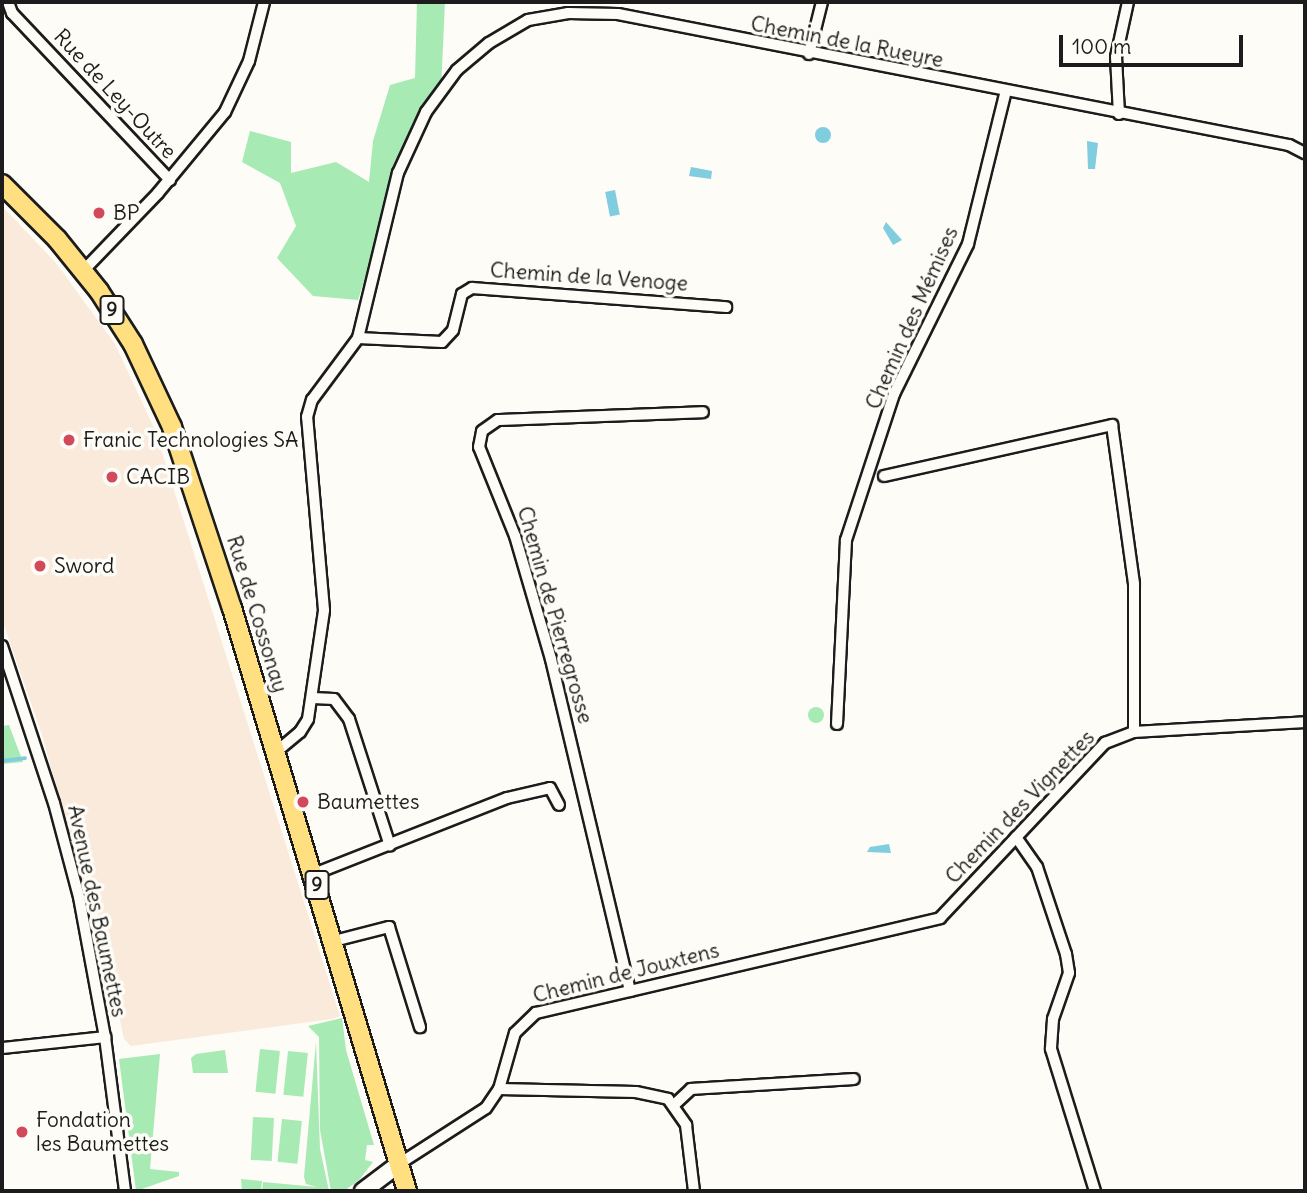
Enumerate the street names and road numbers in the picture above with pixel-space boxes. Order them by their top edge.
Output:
street label: Chemin de la Rueyre [749,11,945,73]
street label: Rue de Ley-Outre [49,24,181,164]
street label: Chemin des Mémises [860,223,964,413]
street label: Chemin de la Venoge [489,258,689,296]
road number: 9 [98,294,126,326]
street label: Chemin de Pierregrosse [512,503,598,727]
street label: Rue de Cossonay [221,533,293,695]
street label: Chemin des Vignettes [940,725,1100,889]
street label: Avenue des Baumettes [62,803,132,1019]
road number: 9 [303,870,331,900]
street label: Chemin de Jouxtens [530,938,722,1008]

